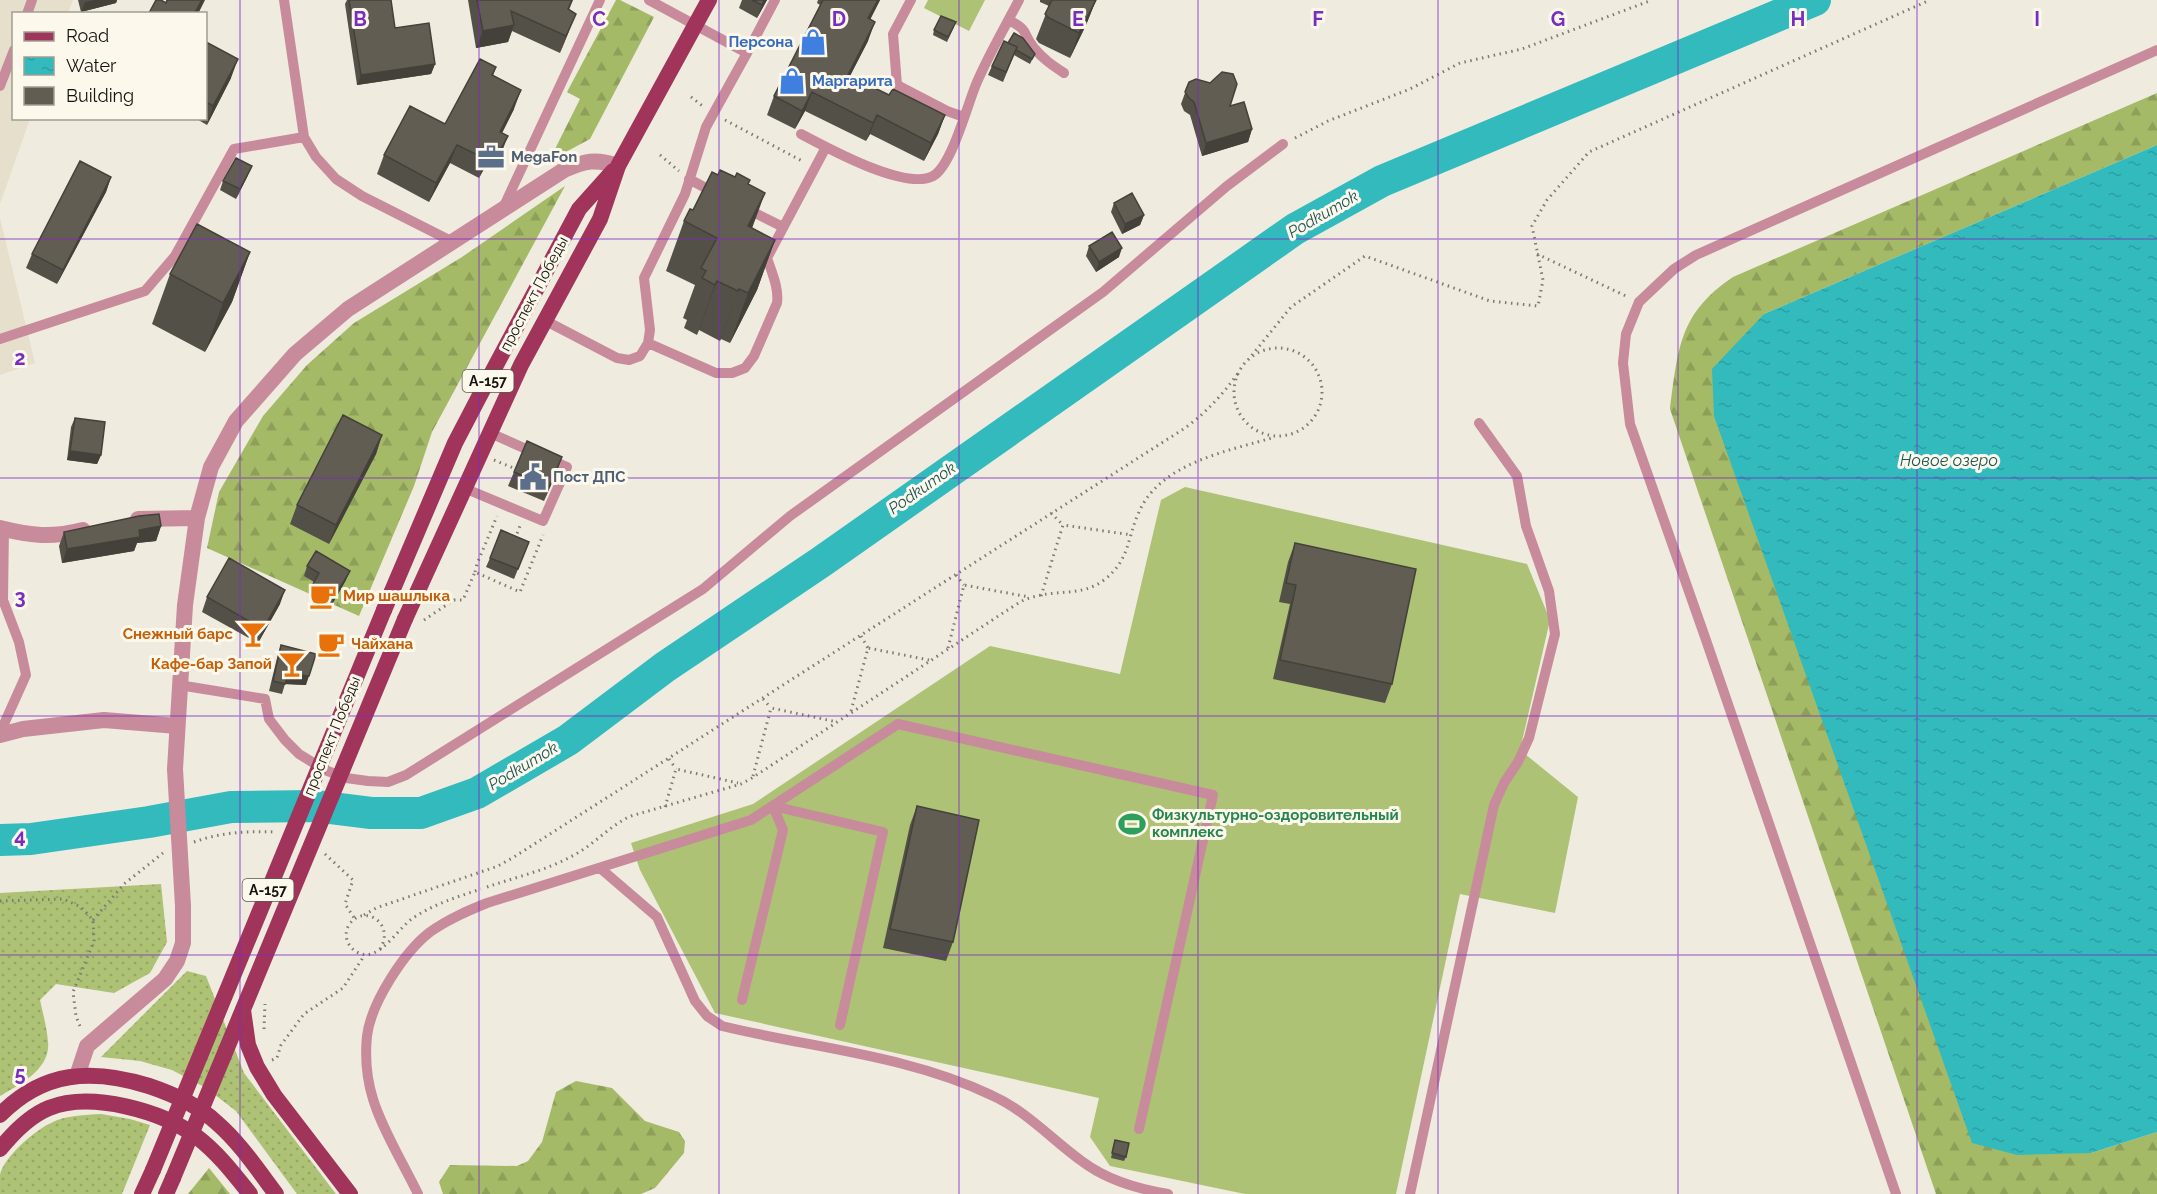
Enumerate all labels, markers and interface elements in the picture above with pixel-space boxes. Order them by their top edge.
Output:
text: B [353,7,367,31]
text: C [592,7,606,31]
text: D [832,7,846,31]
text: E [1072,7,1084,31]
text: F [1312,7,1324,31]
text: G [1551,7,1565,31]
text: H [1791,7,1805,31]
text: I [2034,7,2040,31]
legend [12,12,207,120]
text: Road [66,25,109,46]
shop icon: Персона [798,27,828,57]
place label: Персона [728,33,793,51]
text: Water [66,55,117,76]
shop icon: Маргарита [777,66,807,96]
place label: Маргарита [812,72,893,90]
text: Building [66,85,134,106]
office icon: MegaFon [476,142,506,172]
place label: MegaFon [511,148,577,166]
water label: Podkumok [1285,186,1362,242]
street label: проспект Победы [496,233,572,355]
text: 2 [14,346,26,370]
road number: А-157 [462,370,514,392]
water label: Новое озеро [1900,451,1998,470]
water label: Podkumok [885,458,960,518]
public building icon: Пост ДПС [518,462,548,492]
place label: Пост ДПС [553,468,626,486]
cafe icon: Мир шашлыка [308,581,338,611]
text: 3 [14,585,26,609]
place label: Мир шашлыка [343,587,450,605]
bar icon: Снежный барс [238,619,268,649]
place label: Снежный барс [123,625,234,643]
cafe icon: Чайхана [316,629,346,659]
place label: Чайхана [351,635,413,653]
bar icon: Кафе-бар Запой [277,649,307,679]
place label: Кафе-бар Запой [151,655,272,673]
street label: проспект Победы [300,674,364,798]
water label: Podkumok [485,738,562,794]
place label: Физкультурно-оздоровительный комплекс [1152,806,1399,841]
sports icon: Физкультурно-оздоровительный комплекс [1117,809,1147,839]
text: 4 [14,824,26,848]
road number: А-157 [242,879,294,901]
text: 5 [14,1062,26,1086]

